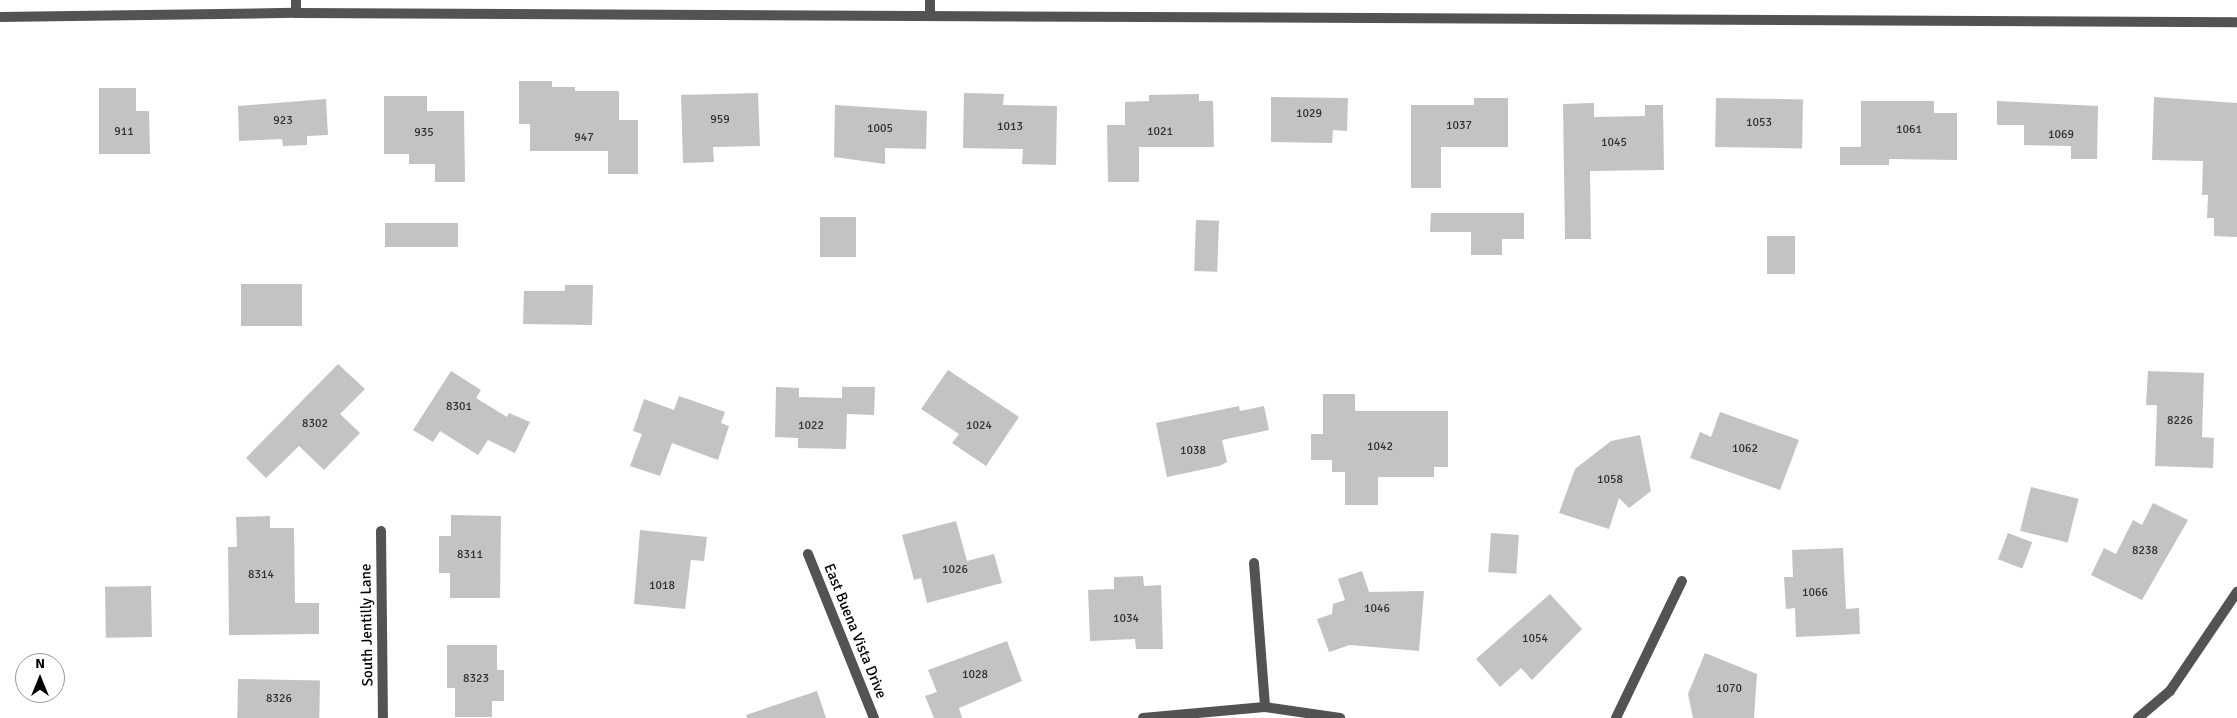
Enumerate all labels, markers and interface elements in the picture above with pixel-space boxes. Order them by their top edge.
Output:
house number: 1029 [1296,107,1322,121]
house number: 959 [710,113,730,127]
house number: 923 [273,114,293,128]
house number: 1053 [1746,116,1772,130]
house number: 1037 [1446,119,1472,133]
house number: 1013 [997,120,1023,134]
house number: 1005 [867,122,893,136]
house number: 1061 [1896,123,1922,137]
house number: 911 [114,125,134,139]
house number: 1021 [1147,125,1173,139]
house number: 935 [414,126,434,140]
house number: 1069 [2048,128,2074,142]
house number: 947 [574,131,594,145]
house number: 1045 [1601,136,1627,150]
house number: 8301 [446,400,472,414]
house number: 8226 [2167,414,2193,428]
house number: 8302 [302,417,328,431]
house number: 1022 [798,419,824,433]
house number: 1024 [966,419,992,433]
house number: 1042 [1367,440,1393,454]
house number: 1062 [1732,442,1758,456]
house number: 1038 [1180,444,1206,458]
house number: 1058 [1597,473,1623,487]
house number: 8238 [2132,544,2158,558]
house number: 8311 [457,548,483,562]
street label: East Buena Vista Drive [820,561,890,701]
house number: 1026 [942,563,968,577]
street label: South Jentilly Lane [357,564,377,686]
house number: 8314 [248,568,274,582]
house number: 1018 [649,579,675,593]
house number: 1066 [1802,586,1828,600]
house number: 1046 [1364,602,1390,616]
house number: 1034 [1113,612,1139,626]
house number: 1054 [1522,632,1548,646]
north arrow [15,653,65,703]
text: N [35,655,45,672]
house number: 1028 [962,668,988,682]
house number: 8323 [463,672,489,686]
house number: 1070 [1716,682,1742,696]
house number: 8326 [266,692,292,706]

